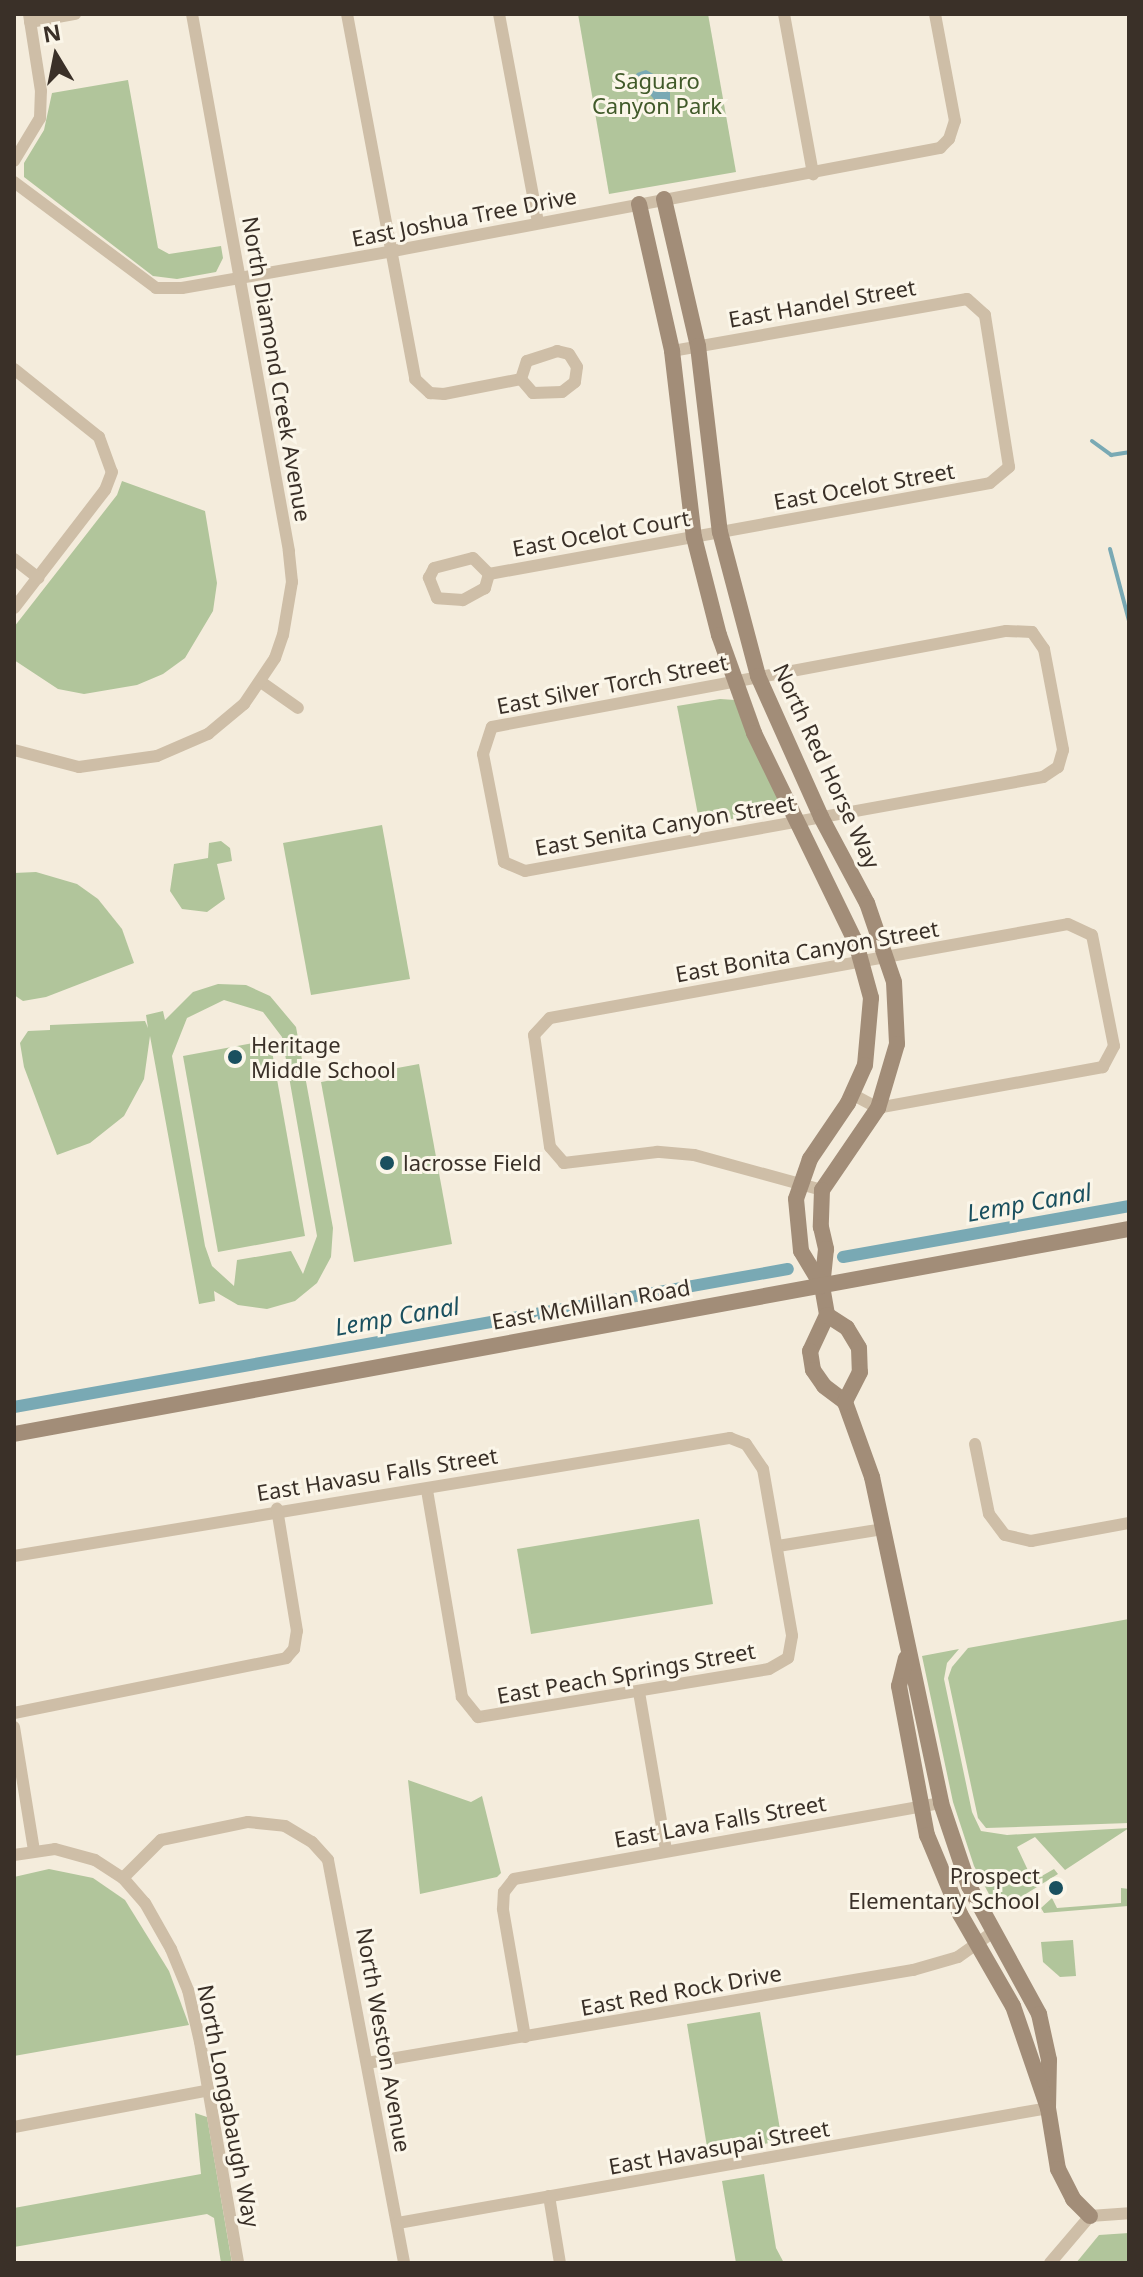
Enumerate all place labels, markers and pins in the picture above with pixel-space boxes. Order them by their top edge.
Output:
place label: Heritage Middle School [251,1031,396,1082]
marker: Heritage Middle School [226,1048,244,1066]
place label: lacrosse Field [403,1150,541,1176]
marker: lacrosse Field [378,1154,396,1172]
place label: Prospect Elementary School [848,1862,1040,1914]
marker: Prospect Elementary School [1047,1879,1065,1897]

